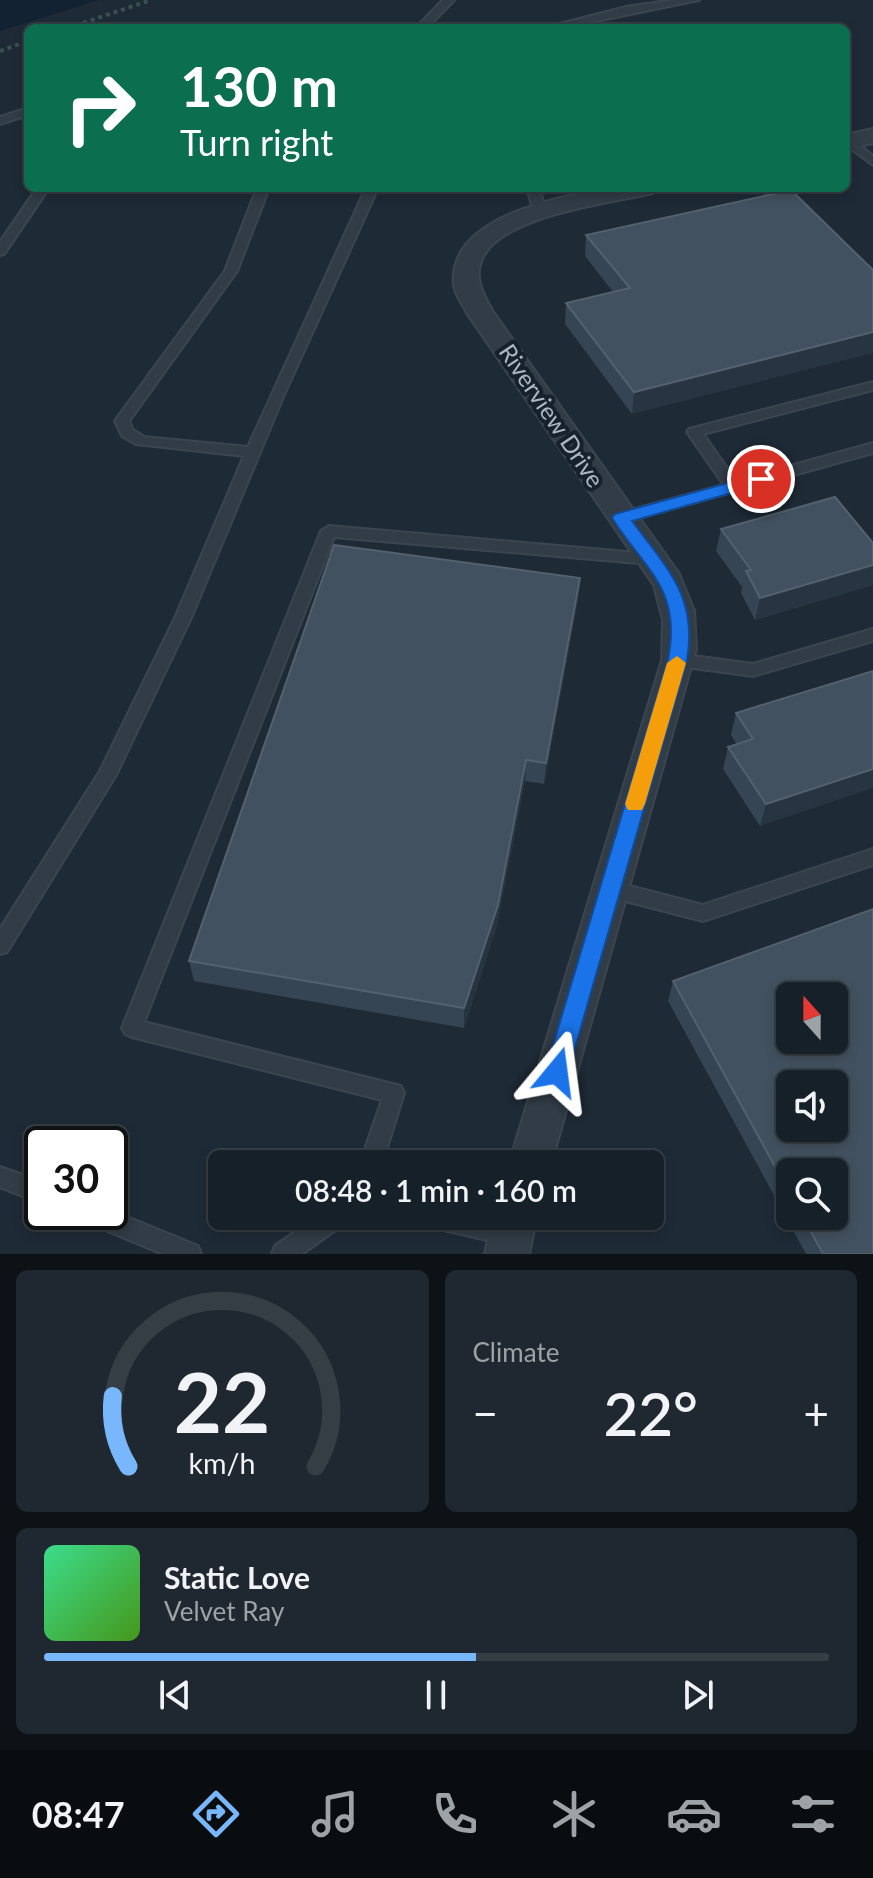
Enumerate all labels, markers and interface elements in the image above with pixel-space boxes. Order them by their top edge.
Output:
text: 130 m [180,52,338,119]
icon: right [48,56,152,160]
text: Turn right [180,120,333,164]
street label: Riverview Drive [494,338,611,492]
pin [727,445,795,513]
icon: arrive [739,457,783,501]
north arrow [776,982,848,1054]
map controls [776,982,848,1230]
position arrow [515,1030,599,1114]
button: sound [776,1070,848,1142]
speed limit sign: 30 [24,1126,128,1230]
button: search [776,1158,848,1230]
text: 08:48 · 1 min · 160 m [295,1172,577,1208]
text: Climate [473,1336,559,1368]
text: 22 [174,1351,271,1451]
text: 22° [604,1377,698,1449]
text: − [473,1387,498,1439]
text: + [803,1387,829,1439]
text: km/h [189,1446,256,1480]
text: Static Love [164,1559,310,1595]
text: Velvet Ray [164,1595,284,1627]
icon: previous [153,1673,197,1717]
icon: pause [414,1673,458,1717]
icon: next [676,1673,720,1717]
icon: directions [188,1786,244,1842]
icon: music [307,1786,363,1842]
icon: phone [427,1786,483,1842]
icon: climate [546,1786,602,1842]
icon: car [666,1786,722,1842]
icon: filters [785,1786,841,1842]
text: 08:47 [32,1792,125,1836]

